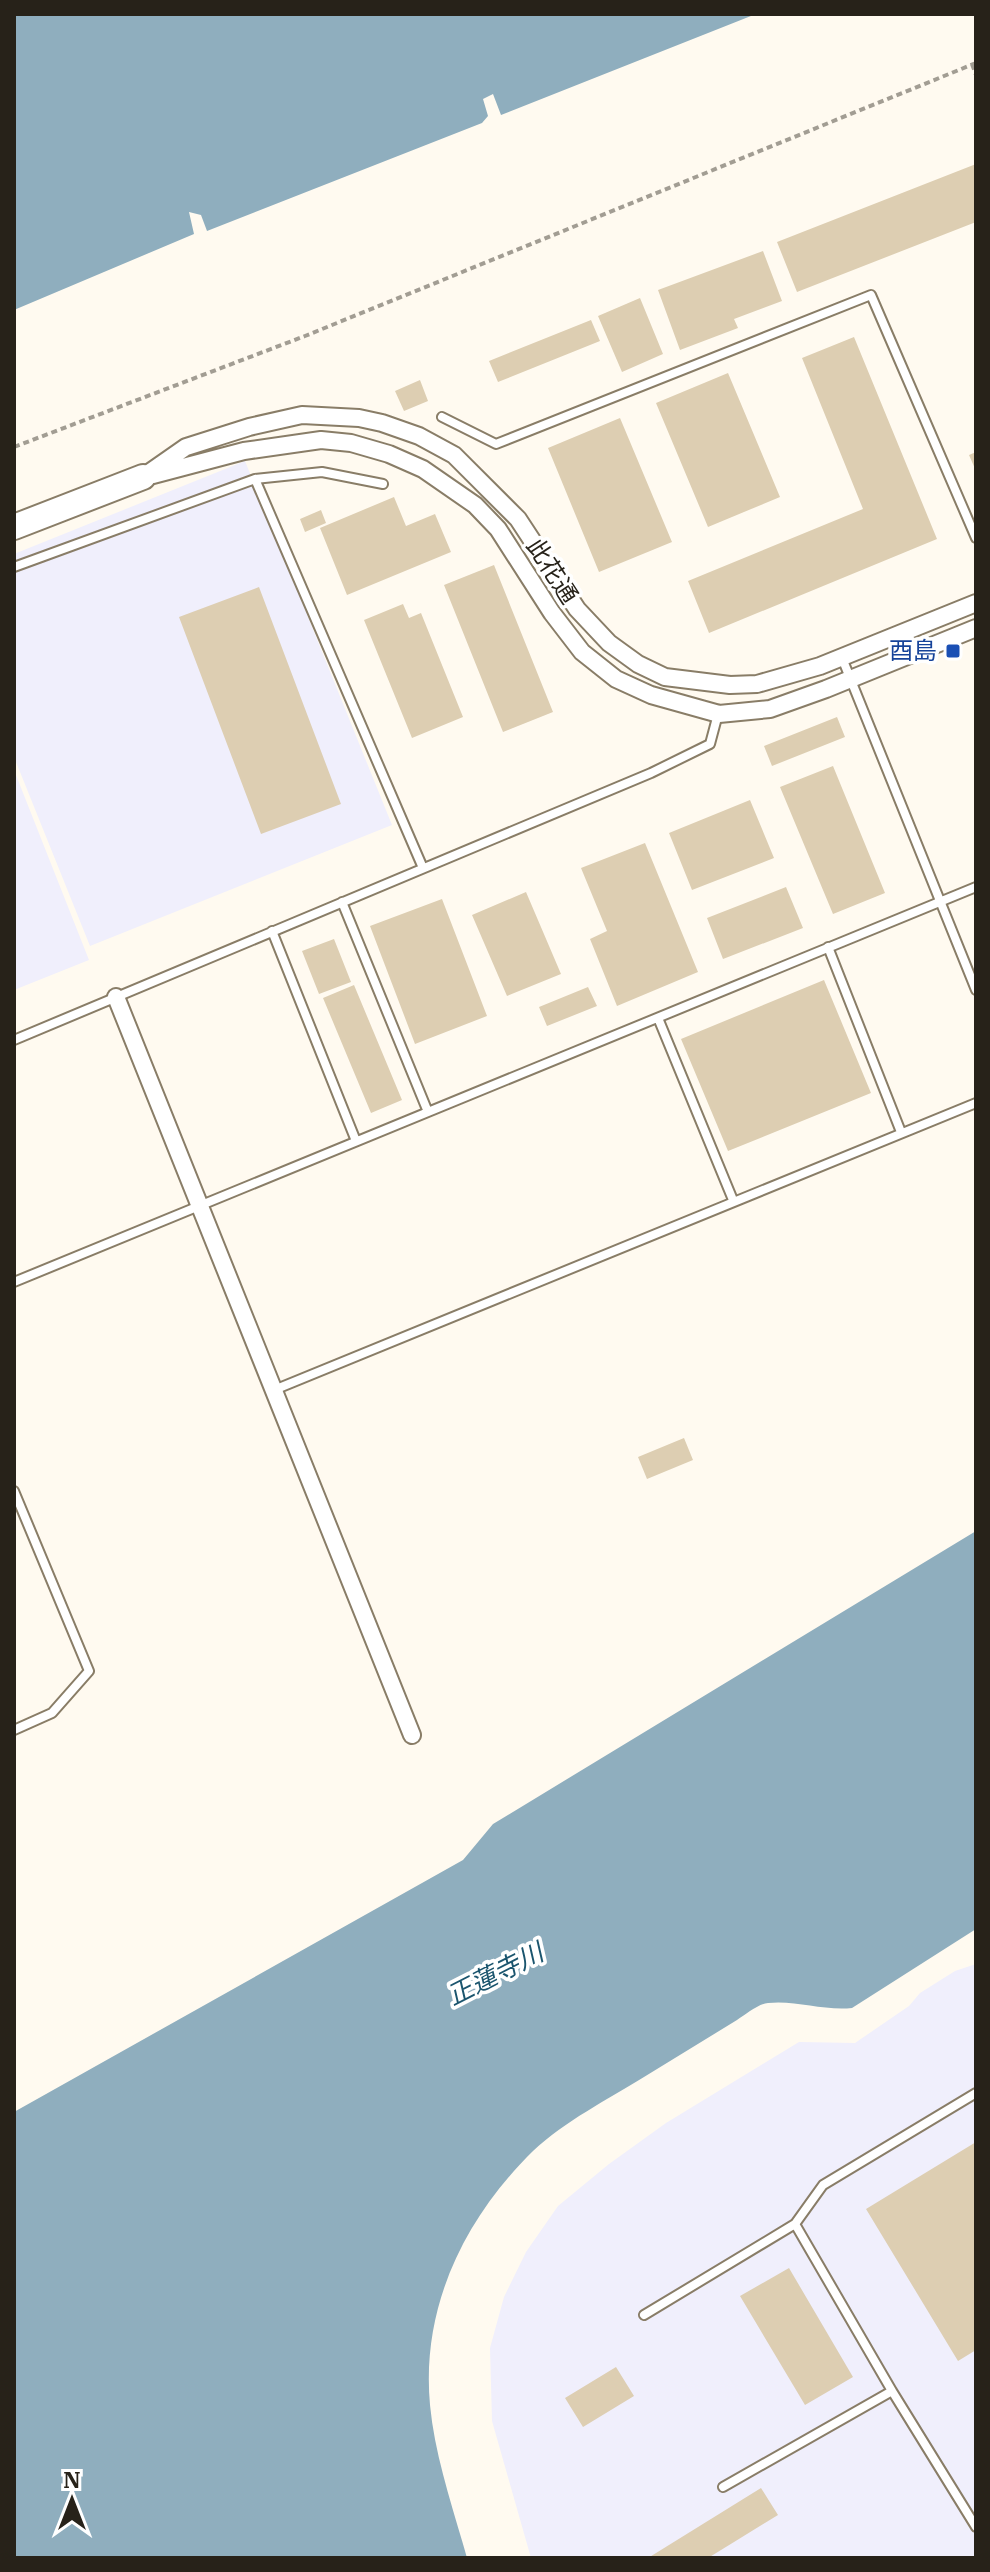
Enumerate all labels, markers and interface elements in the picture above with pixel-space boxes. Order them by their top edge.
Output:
street label: 此花通 [520,532,586,609]
place label: 酉島 [889,634,937,666]
marker: 酉島 [944,642,962,660]
water label: 正蓮寺川 [440,1933,551,2012]
north arrow [32,2460,112,2540]
text: N [63,2465,81,2494]

